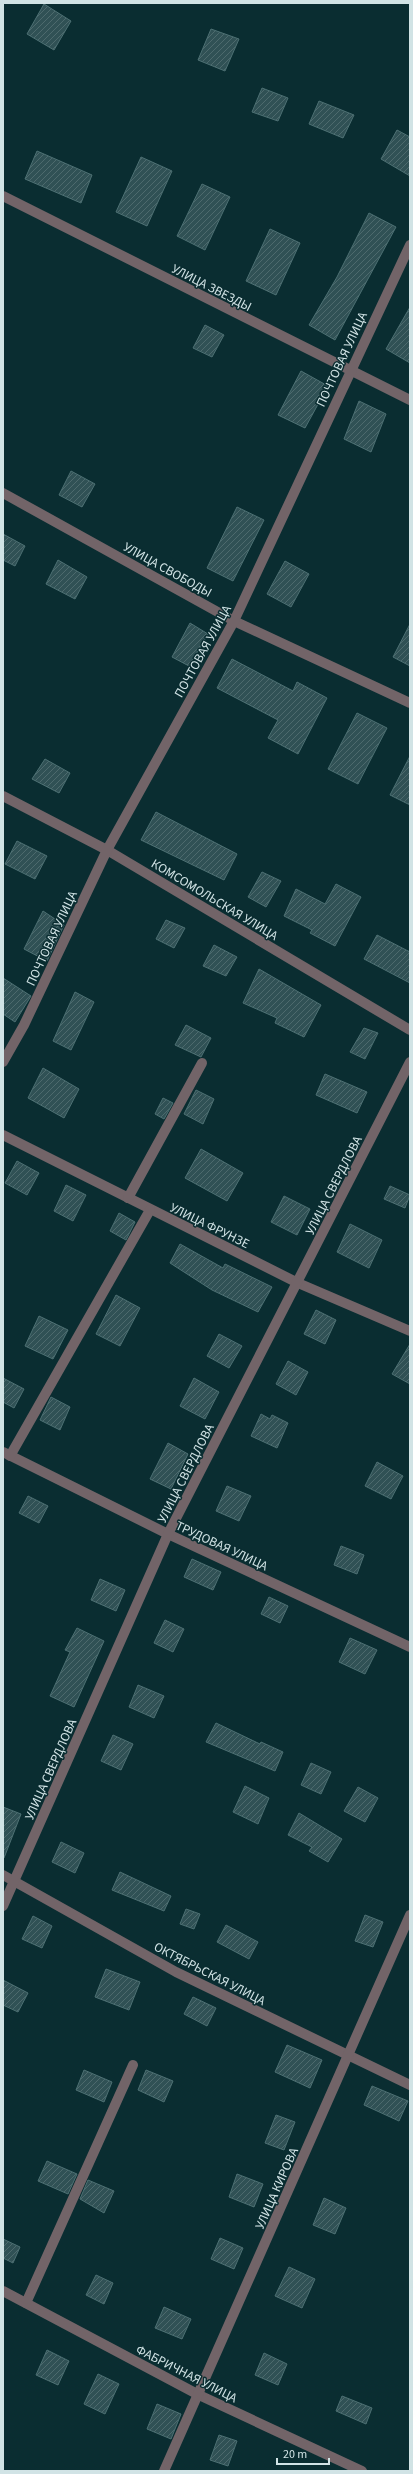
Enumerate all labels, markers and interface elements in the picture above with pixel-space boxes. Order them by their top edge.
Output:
street label: УЛИЦА ЗВЕЗДЫ [168,260,255,316]
street label: ПОЧТОВАЯ УЛИЦА [312,308,372,410]
street label: УЛИЦА СВОБОДЫ [120,538,215,602]
street label: ПОЧТОВАЯ УЛИЦА [170,601,236,701]
street label: КОМСОМОЛЬСКАЯ УЛИЦА [148,855,282,945]
street label: ПОЧТОВАЯ УЛИЦА [22,887,82,989]
street label: УЛИЦА СВЕРДЛОВА [301,1132,367,1238]
street label: УЛИЦА ФРУНЗЕ [167,1199,253,1253]
street label: УЛИЦА СВЕРДЛОВА [153,1420,219,1526]
street label: ТРУДОВАЯ УЛИЦА [173,1517,271,1576]
street label: УЛИЦА СВЕРДЛОВА [21,1715,82,1823]
street label: ОКТЯБРЬСКАЯ УЛИЦА [151,1938,269,2010]
street label: УЛИЦА КИРОВА [251,2144,303,2232]
street label: ФАБРИЧНАЯ УЛИЦА [133,2341,241,2408]
scale bar [277,2440,329,2466]
text: 20 m [283,2446,307,2463]

